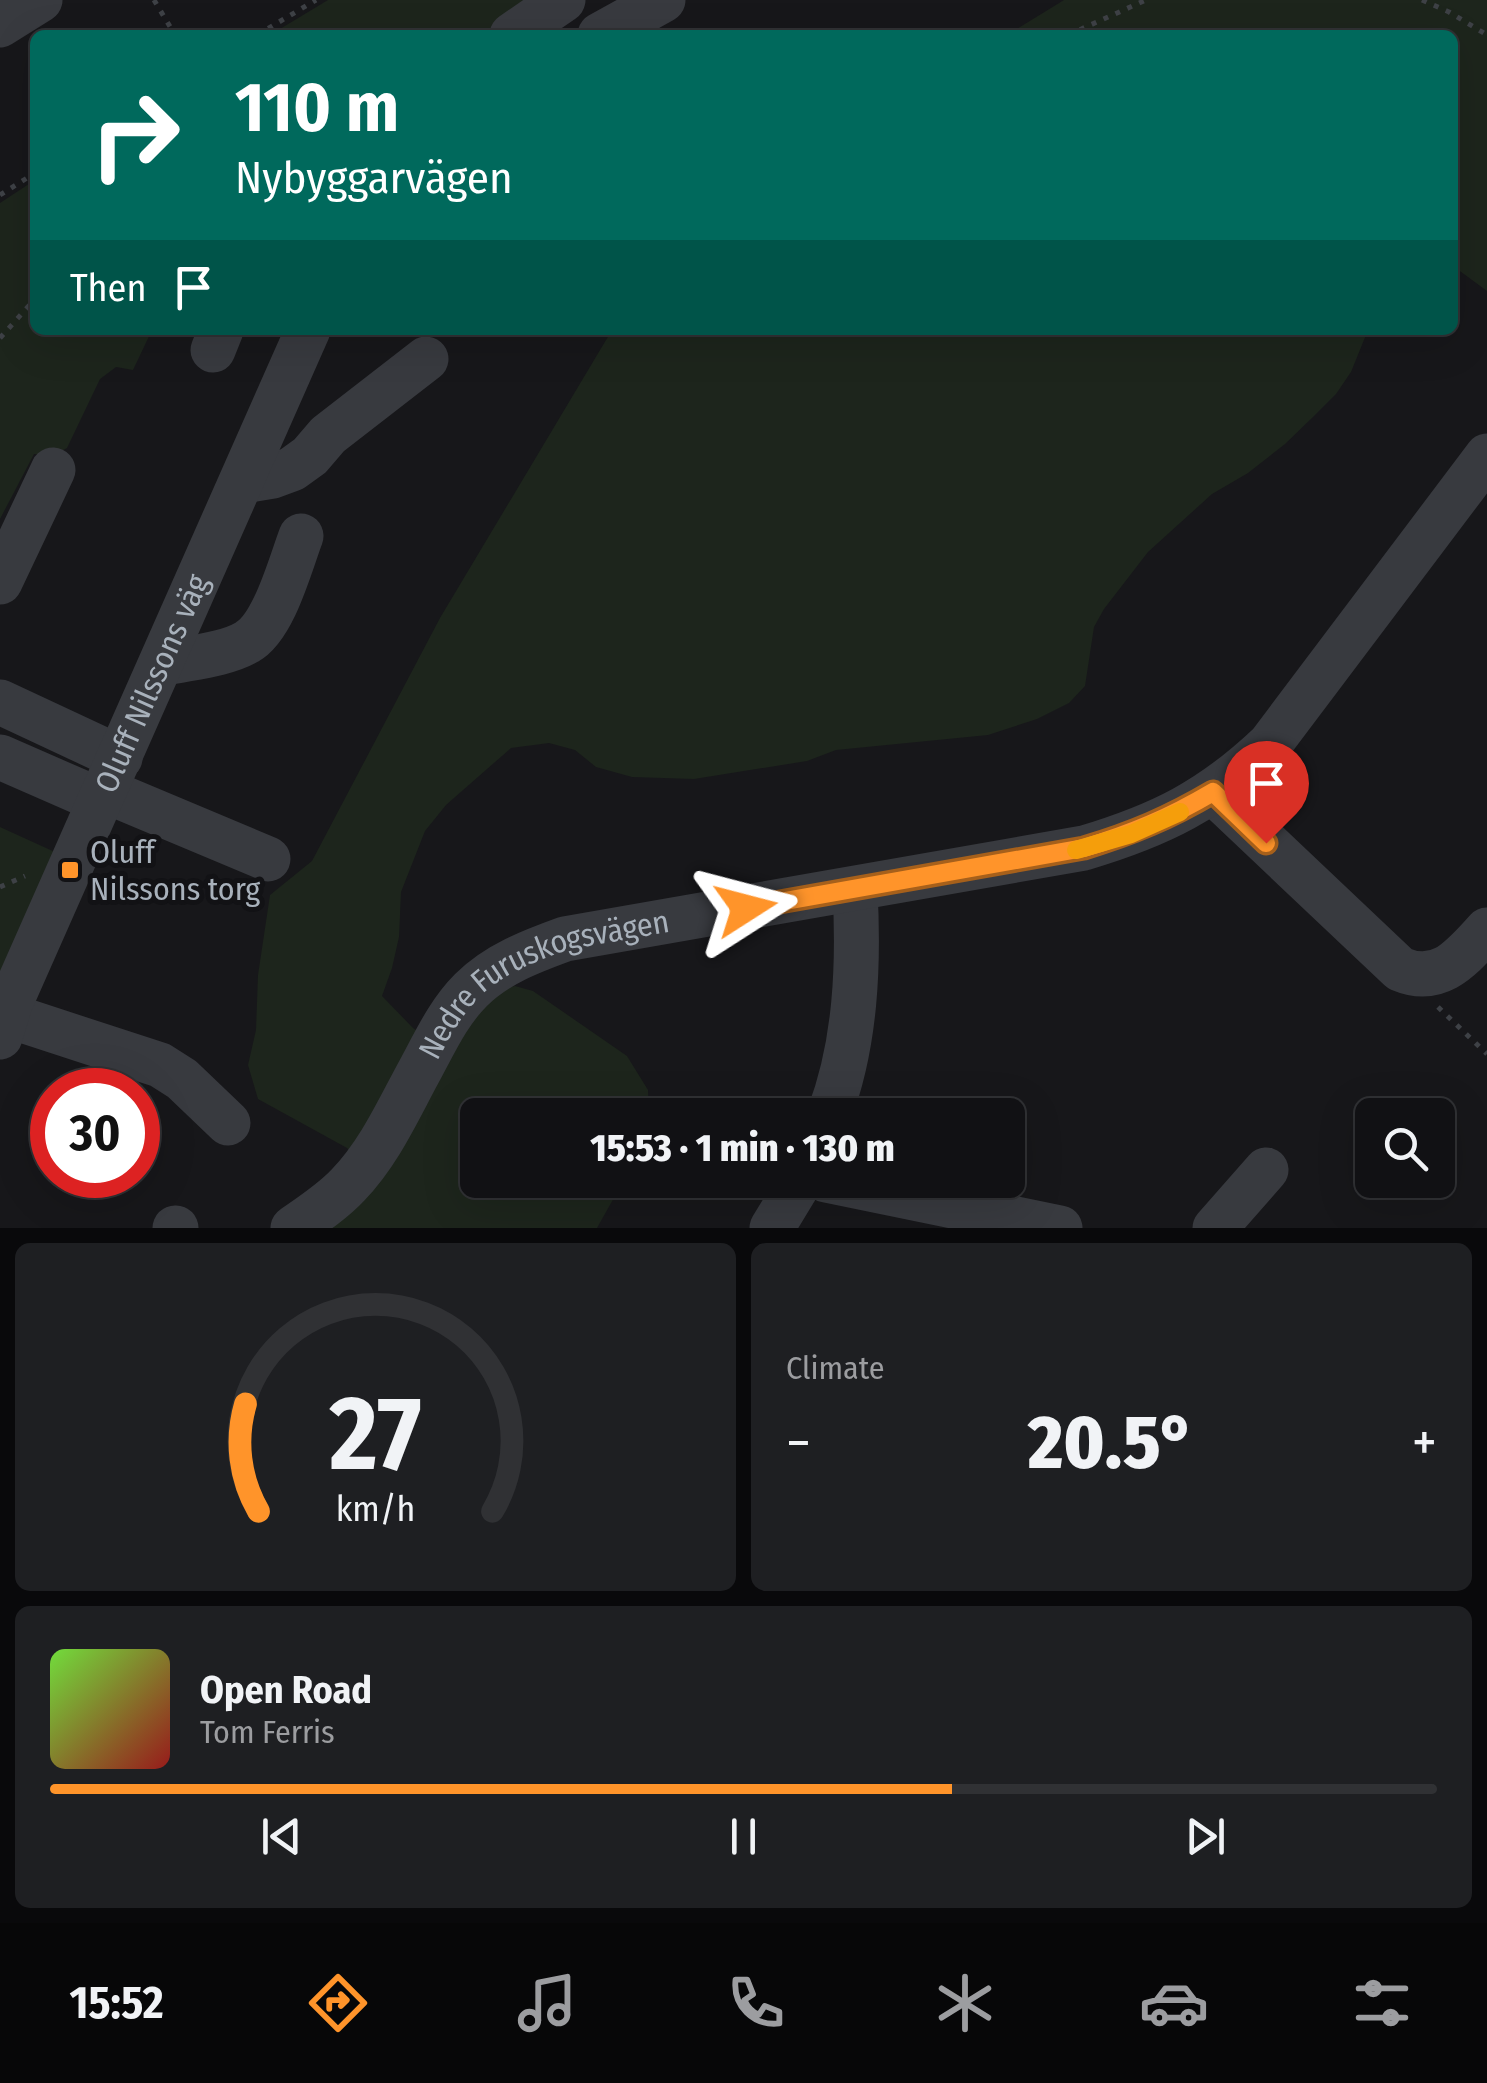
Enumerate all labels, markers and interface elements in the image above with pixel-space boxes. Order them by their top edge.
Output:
text: 110 m [235,66,399,150]
icon: right [70,70,200,200]
text: Nybyggarvägen [235,151,513,205]
icon: arrive [166,260,221,315]
text: Then [70,265,146,311]
street label: Oluff Nilssons väg [87,568,217,798]
pin [1224,741,1309,844]
icon: arrive [1239,756,1294,811]
place label: Oluff Nilssons torg [90,833,260,908]
position arrow [694,856,798,960]
marker: Oluff Nilssons torg [59,859,81,881]
street label: Nedre Furuskogsvägen [410,902,672,1065]
speed limit sign: 30 [30,1068,160,1198]
map controls [1355,1098,1455,1198]
button: search [1355,1098,1455,1198]
text: 15:53 · 1 min · 130 m [590,1125,895,1171]
text: Climate [786,1349,885,1387]
text: 27 [329,1372,421,1497]
text: 20.5° [1028,1398,1195,1488]
text: − [786,1410,811,1476]
text: + [1412,1410,1437,1476]
text: km/h [336,1488,415,1530]
text: Open Road [200,1667,372,1713]
text: Tom Ferris [200,1713,335,1751]
icon: previous [254,1809,309,1864]
icon: pause [716,1809,771,1864]
icon: next [1178,1809,1233,1864]
icon: directions [303,1968,373,2038]
icon: music [512,1968,582,2038]
icon: phone [721,1968,791,2038]
icon: climate [930,1968,1000,2038]
icon: car [1139,1968,1209,2038]
icon: filters [1347,1968,1417,2038]
text: 15:52 [69,1976,164,2030]

